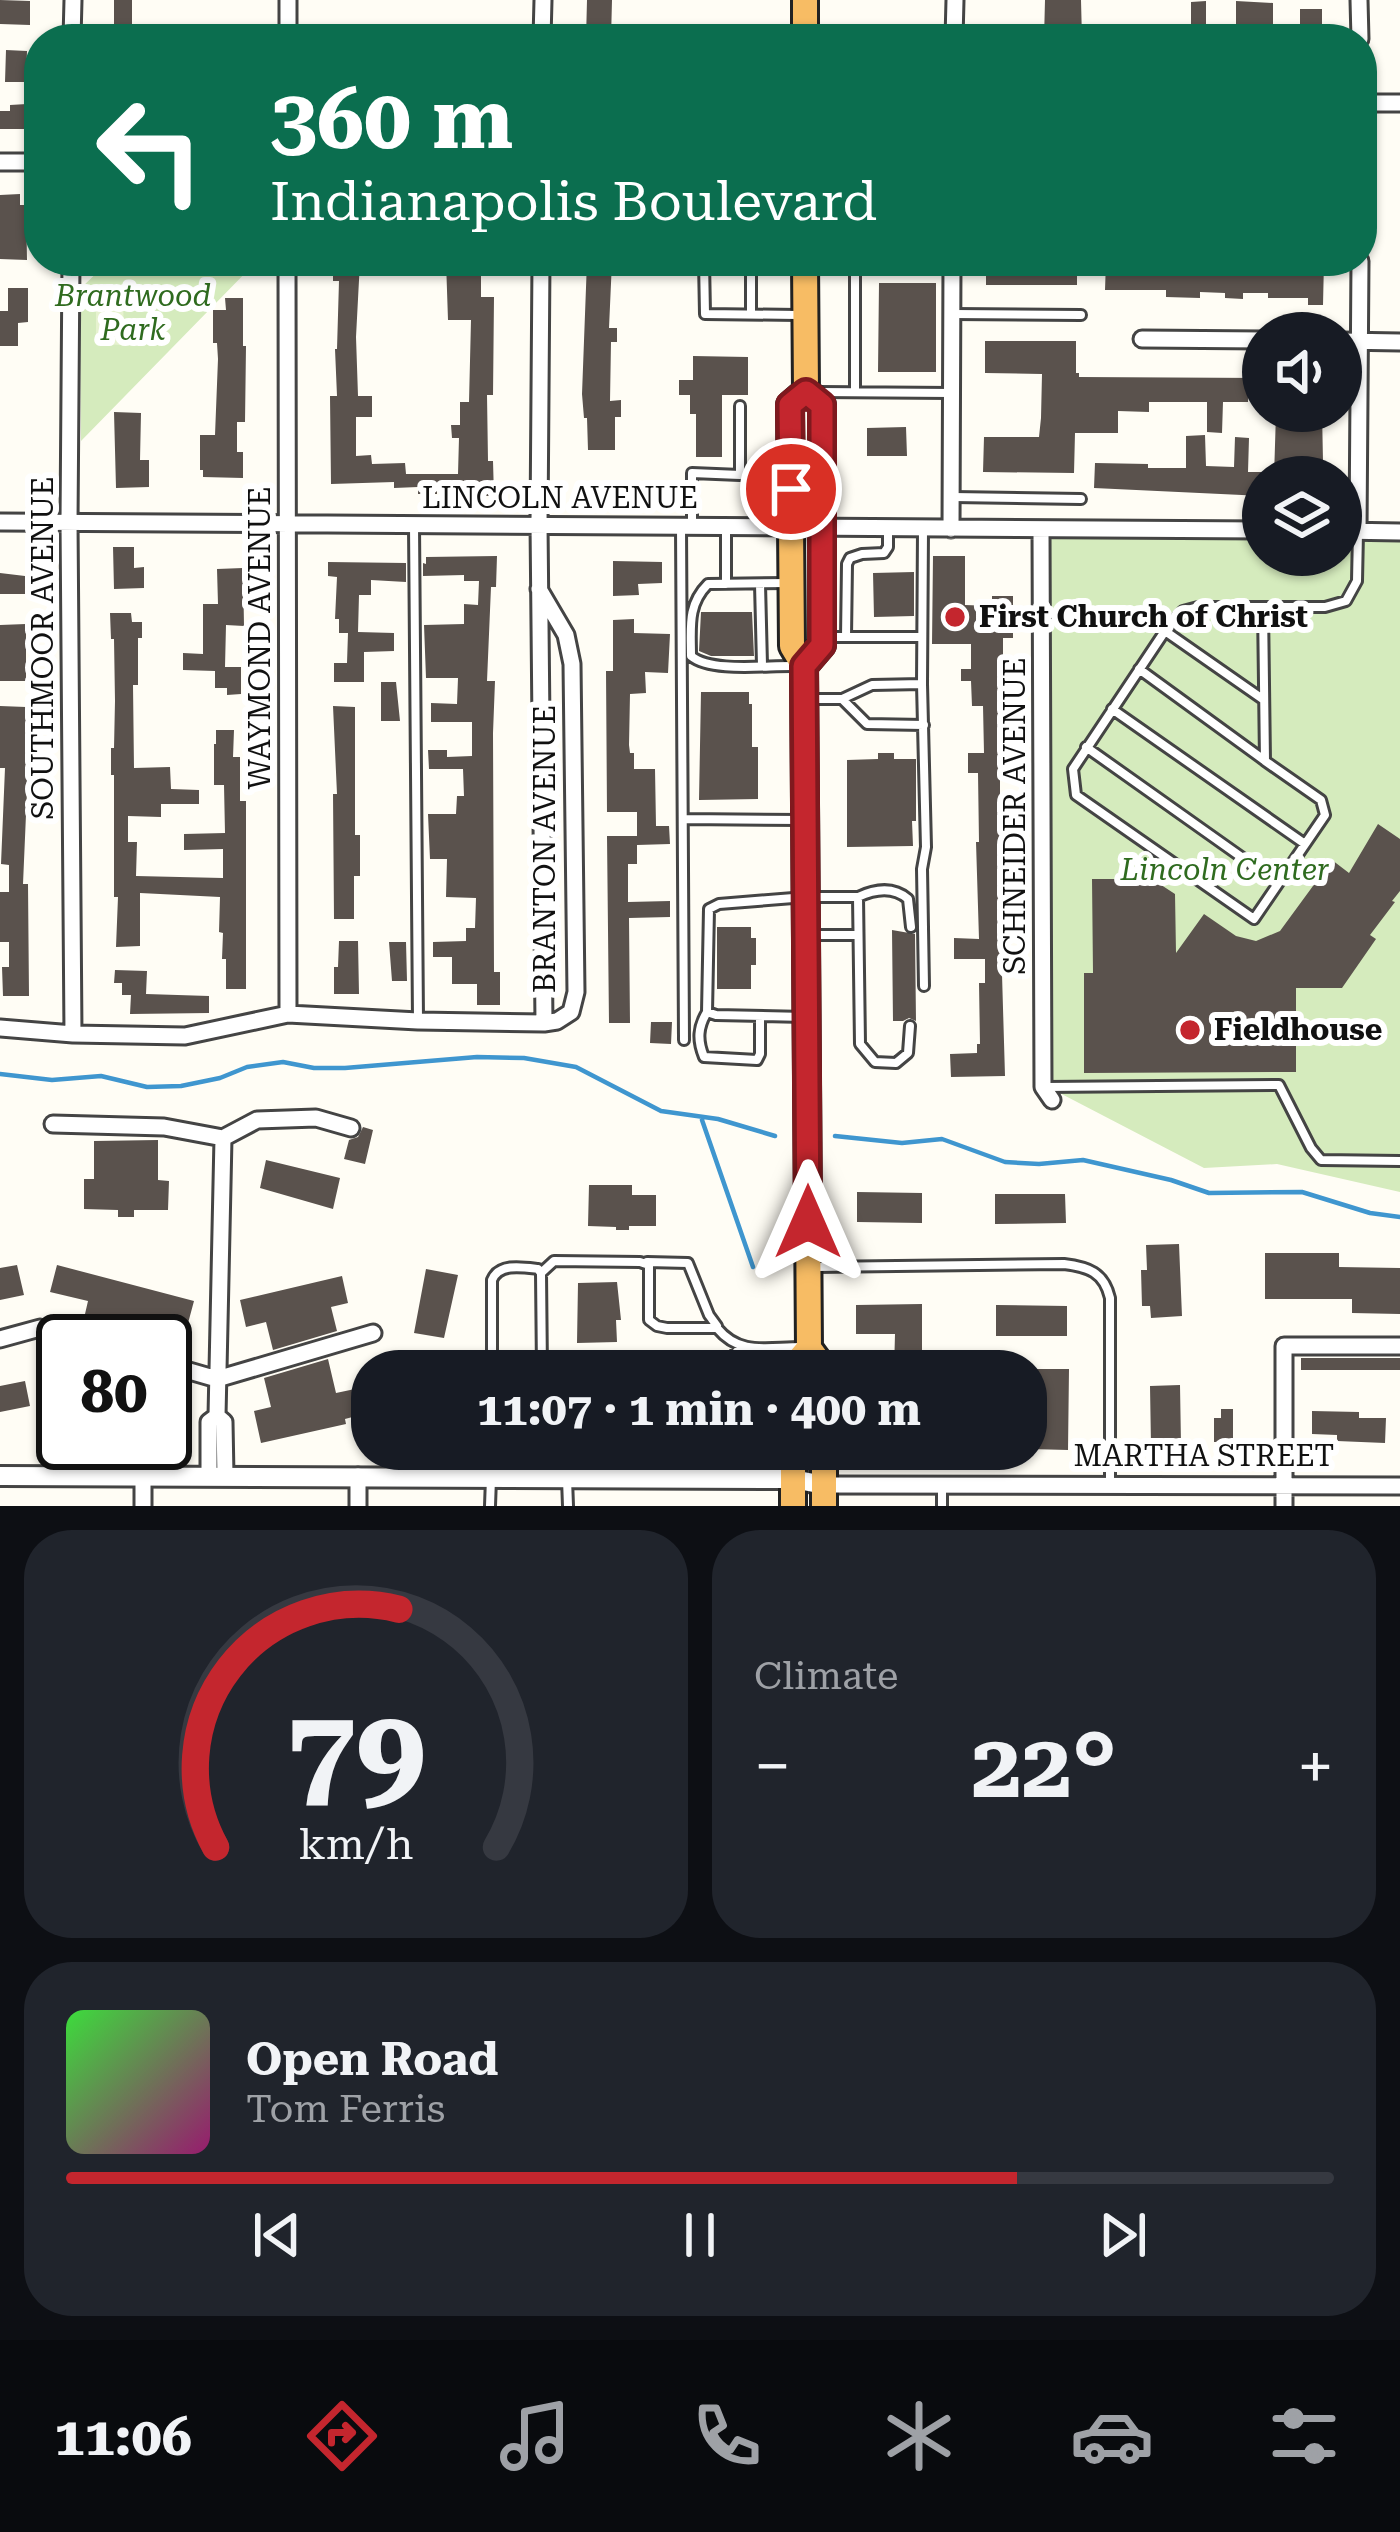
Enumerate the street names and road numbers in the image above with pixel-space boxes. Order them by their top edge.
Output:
street label: SOUTHMOOR AVENUE [25,477,60,819]
street label: LINCOLN AVENUE [422,480,698,515]
street label: WAYMOND AVENUE [242,486,277,790]
street label: SCHNEIDER AVENUE [997,657,1032,975]
street label: BRANTON AVENUE [527,705,562,993]
street label: MARTHA STREET [1074,1438,1334,1473]

